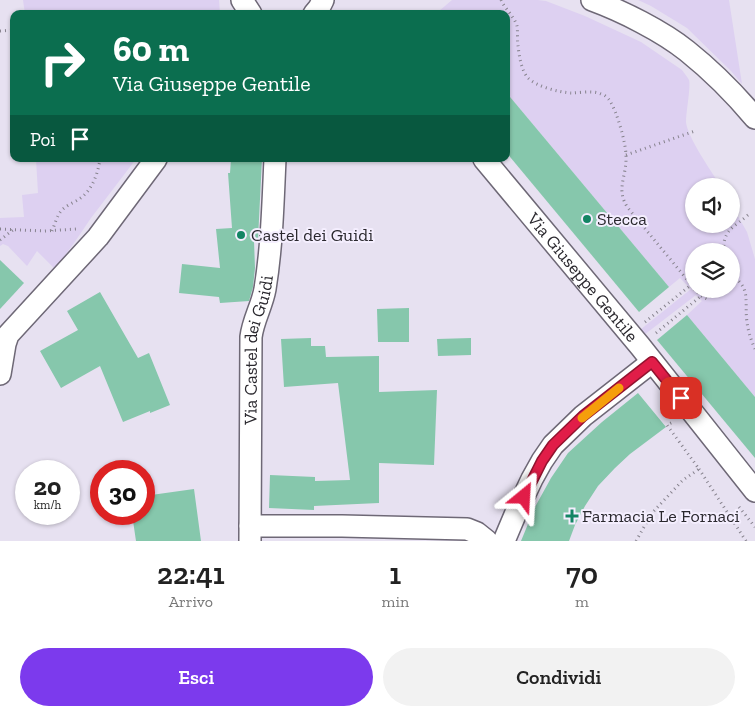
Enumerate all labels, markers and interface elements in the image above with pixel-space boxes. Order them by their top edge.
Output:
text: 60 m [113,28,189,70]
icon: right [30,30,95,95]
text: Via Giuseppe Gentile [113,70,310,97]
icon: arrive [66,125,94,153]
text: Poi [30,128,56,151]
map controls [685,178,740,298]
button: sound [685,178,740,233]
street label: Via Giuseppe Gentile [522,207,643,346]
place label: Stecca [597,208,647,230]
marker: Stecca [581,213,593,225]
place label: Castel dei Guidi [251,224,373,246]
marker: Castel dei Guidi [235,229,247,241]
button: layers [685,243,740,298]
street label: Via Castel dei Guidi [240,274,278,426]
pin [660,377,702,419]
icon: arrive [667,384,695,412]
speed limit sign: 30 [90,460,155,525]
position arrow [497,470,549,522]
text: 20 [34,471,61,501]
text: km/h [34,498,61,512]
place label: Farmacia Le Fornaci [582,505,740,527]
marker: Farmacia Le Fornaci [566,510,578,522]
text: 22:41 [157,556,225,592]
text: 1 [389,556,401,592]
text: 70 [566,556,598,592]
text: Arrivo [169,592,213,611]
text: min [382,592,409,611]
text: m [575,592,589,611]
button: Esci [20,648,373,706]
button: Condividi [383,648,735,706]

